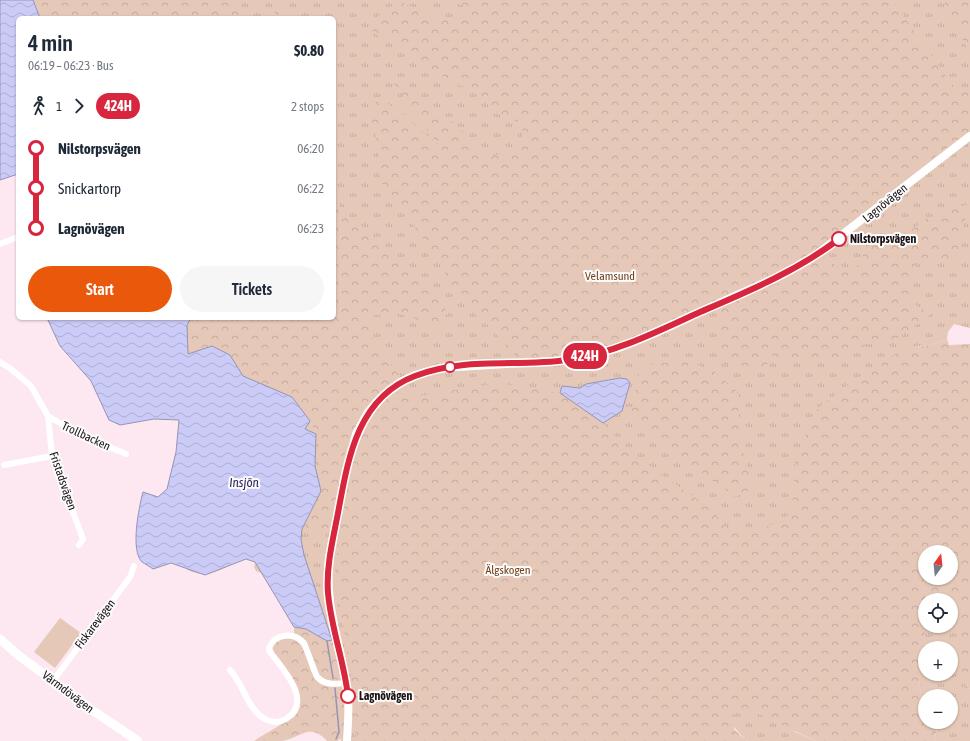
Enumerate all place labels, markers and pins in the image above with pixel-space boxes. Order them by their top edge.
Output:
marker: Nilstorpsvägen [831,231,847,247]
place label: Nilstorpsvägen [850,232,916,246]
unlabelled marker [444,361,456,373]
marker: Lagnövägen [340,688,356,704]
place label: Lagnövägen [359,689,412,703]

